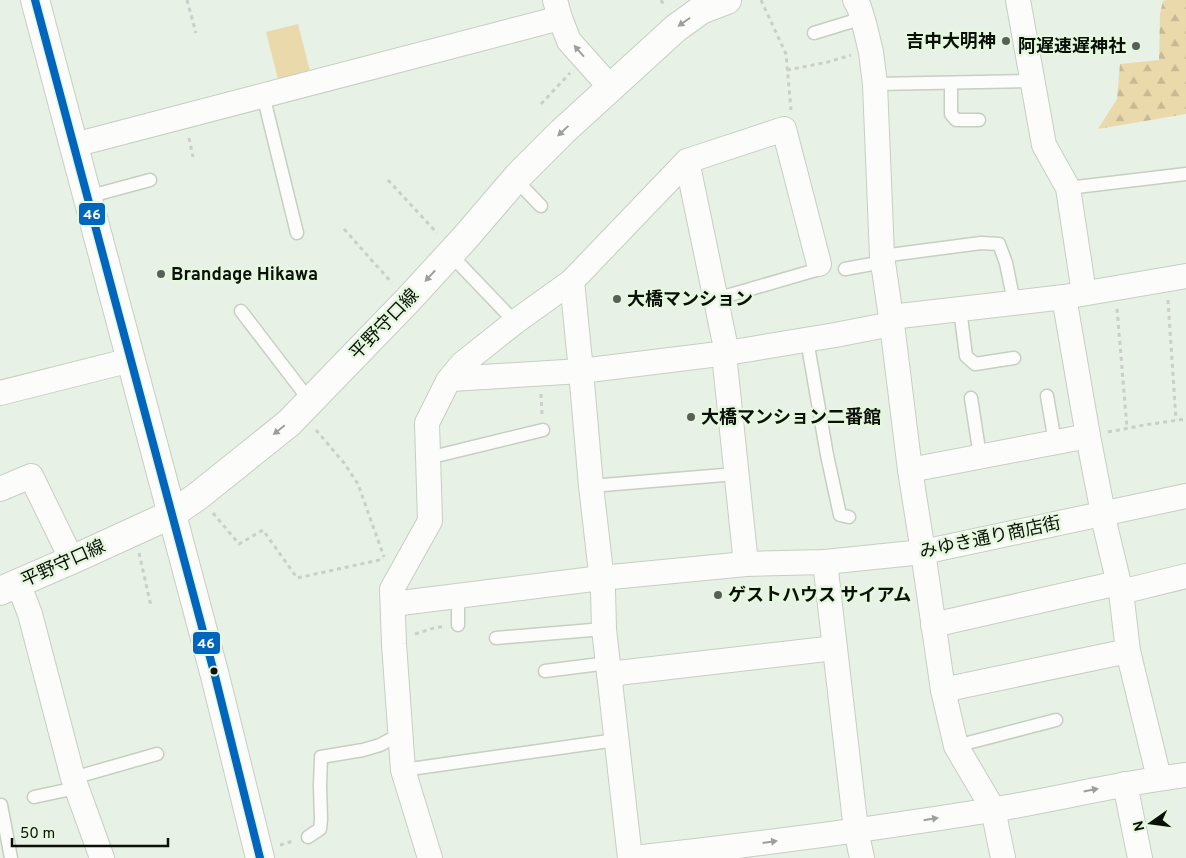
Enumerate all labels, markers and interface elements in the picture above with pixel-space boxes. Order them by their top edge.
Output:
one-way arrow [677,17,691,27]
place label: 吉中大明神 [906,31,996,54]
marker: 吉中大明神 [1000,35,1012,47]
place label: 阿遅速遅神社 [1018,36,1126,59]
marker: 阿遅速遅神社 [1130,40,1142,52]
one-way arrow [573,46,585,58]
one-way arrow [558,125,570,137]
line badge: 46 [78,202,106,226]
text: 46 [83,207,101,224]
place label: Brandage Hikawa [171,264,318,287]
marker: Brandage Hikawa [155,268,167,280]
one-way arrow [424,270,436,282]
street label: 平野守口線 [346,285,425,365]
place label: 大橋マンション [627,289,753,312]
marker: 大橋マンション [611,293,623,305]
place label: 大橋マンション二番館 [701,407,881,430]
marker: 大橋マンション二番館 [685,411,697,423]
one-way arrow [273,424,286,435]
street label: みゆき通り商店街 [917,512,1063,565]
street label: 平野守口線 [18,536,109,593]
place label: ゲストハウス サイアム [728,585,911,608]
marker: ゲストハウス サイアム [712,589,724,601]
line badge: 46 [192,631,221,655]
text: 46 [197,636,215,653]
unlabelled marker [209,666,219,676]
one-way arrow [1083,786,1099,794]
north arrow [1126,798,1176,848]
one-way arrow [923,815,939,823]
scale bar [12,816,169,848]
text: N [1130,819,1149,833]
text: 50 m [20,825,55,844]
one-way arrow [762,838,778,846]

